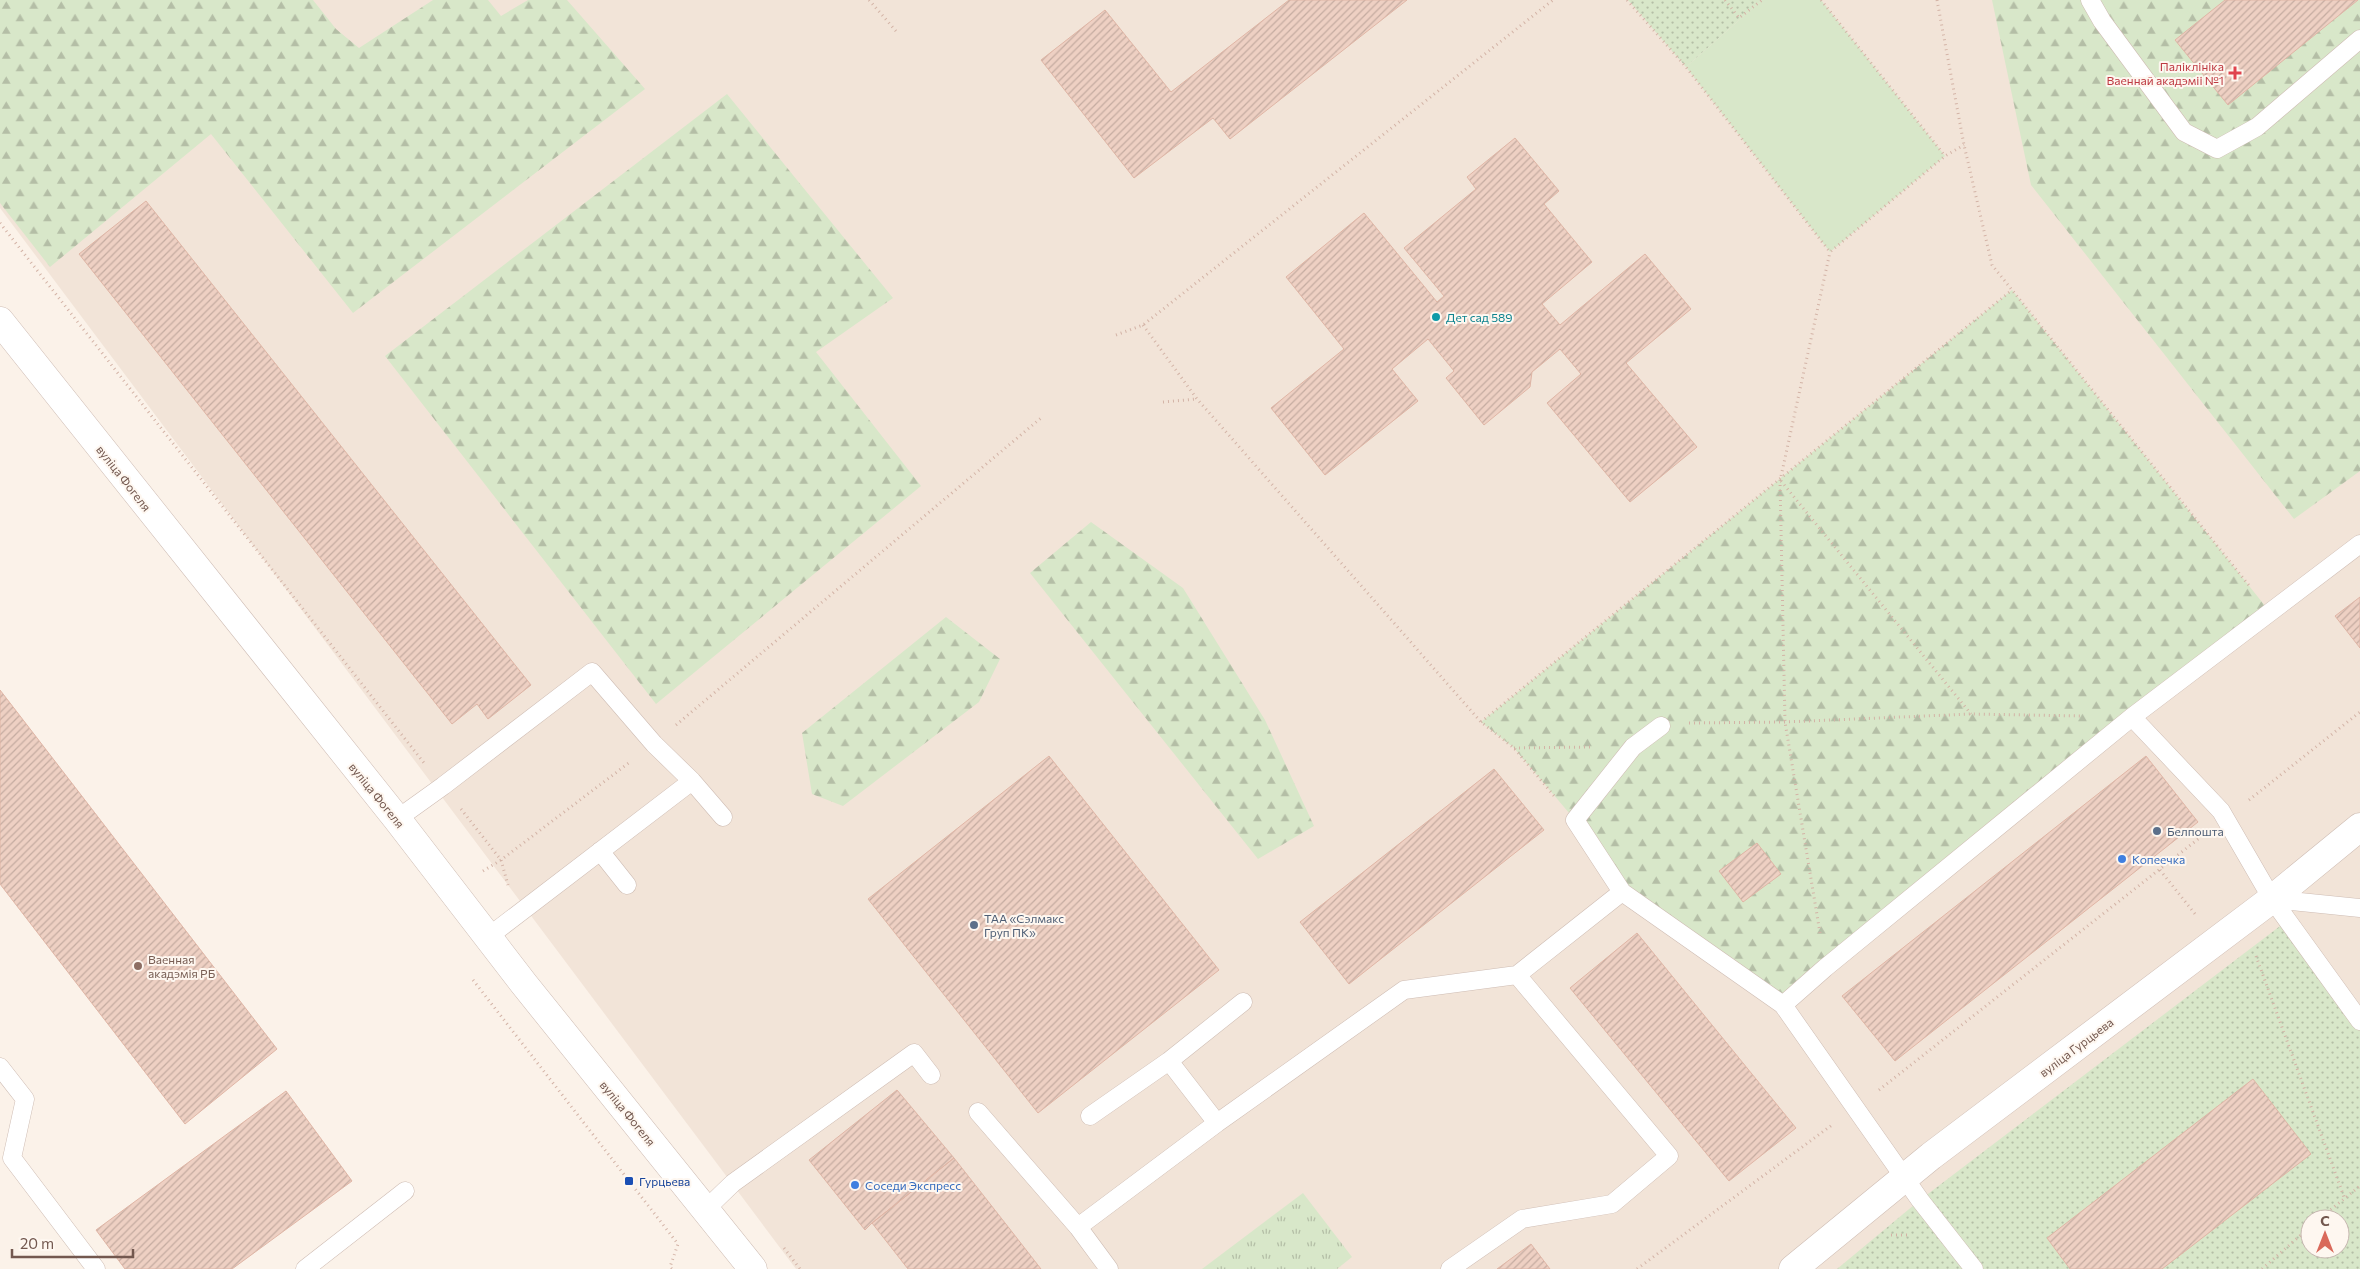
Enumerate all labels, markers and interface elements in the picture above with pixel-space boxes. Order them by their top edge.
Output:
place label: Паліклініка Ваеннай акадэміі №1 [2107,59,2224,87]
marker: Паліклініка Ваеннай акадэміі №1 [2228,66,2242,80]
place label: Дет сад 589 [1446,310,1513,324]
marker: Дет сад 589 [1430,311,1442,323]
street label: вуліца Фогеля [94,442,154,514]
street label: вуліца Фогеля [346,760,408,830]
place label: Белпошта [2167,824,2224,838]
marker: Белпошта [2151,825,2163,837]
place label: Копеечка [2132,852,2185,866]
marker: Копеечка [2116,853,2128,865]
place label: ТАА «Сэлмакс Груп ПК» [984,911,1064,939]
marker: ТАА «Сэлмакс Груп ПК» [968,919,980,931]
place label: Ваенная акадэмія РБ [148,952,216,980]
marker: Ваенная акадэмія РБ [132,960,144,972]
street label: вуліца Гурцьева [2036,1015,2116,1079]
street label: вуліца Фогеля [597,1078,659,1148]
place label: Гурцьева [639,1174,690,1188]
marker: Гурцьева [623,1175,635,1187]
place label: Соседи Экспресс [865,1178,961,1192]
marker: Соседи Экспресс [849,1179,861,1191]
north arrow [2300,1209,2350,1259]
text: С [2320,1212,2330,1229]
scale bar [12,1226,134,1258]
text: 20 m [20,1234,54,1252]

